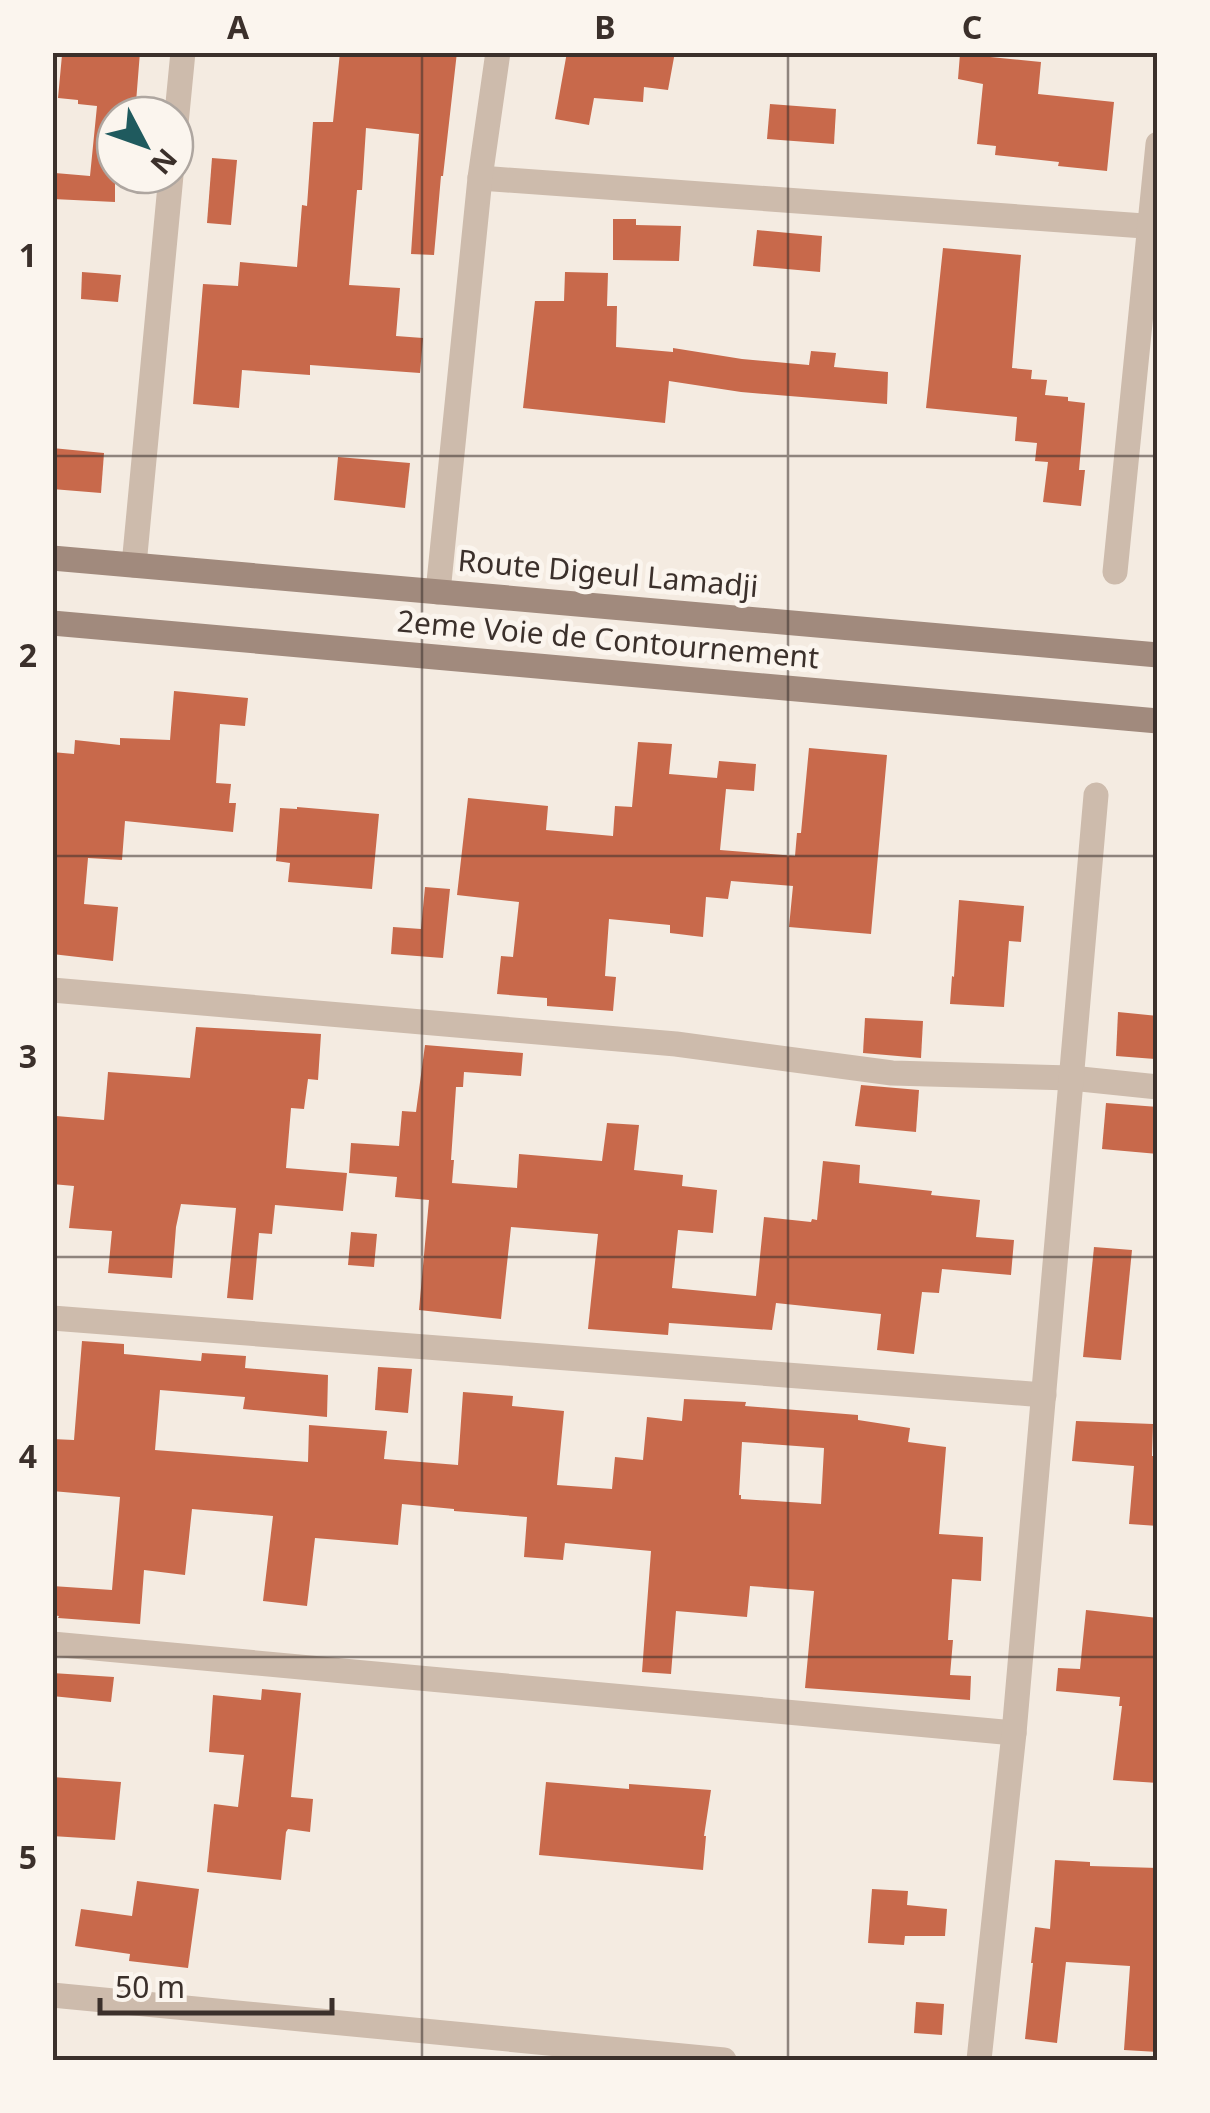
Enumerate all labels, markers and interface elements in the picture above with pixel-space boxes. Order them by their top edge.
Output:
text: A [227,5,250,48]
text: B [594,5,616,48]
text: C [962,5,982,48]
north arrow [95,95,195,195]
text: N [143,141,186,183]
text: 1 [19,233,37,276]
street label: Route Digeul Lamadji [456,539,760,606]
street label: 2eme Voie de Contournement [395,600,821,677]
text: 2 [19,633,37,676]
text: 3 [19,1034,37,1077]
text: 4 [19,1434,37,1477]
text: 5 [19,1835,37,1878]
scale bar [100,1953,332,2015]
text: 50 m [115,1966,185,2007]

